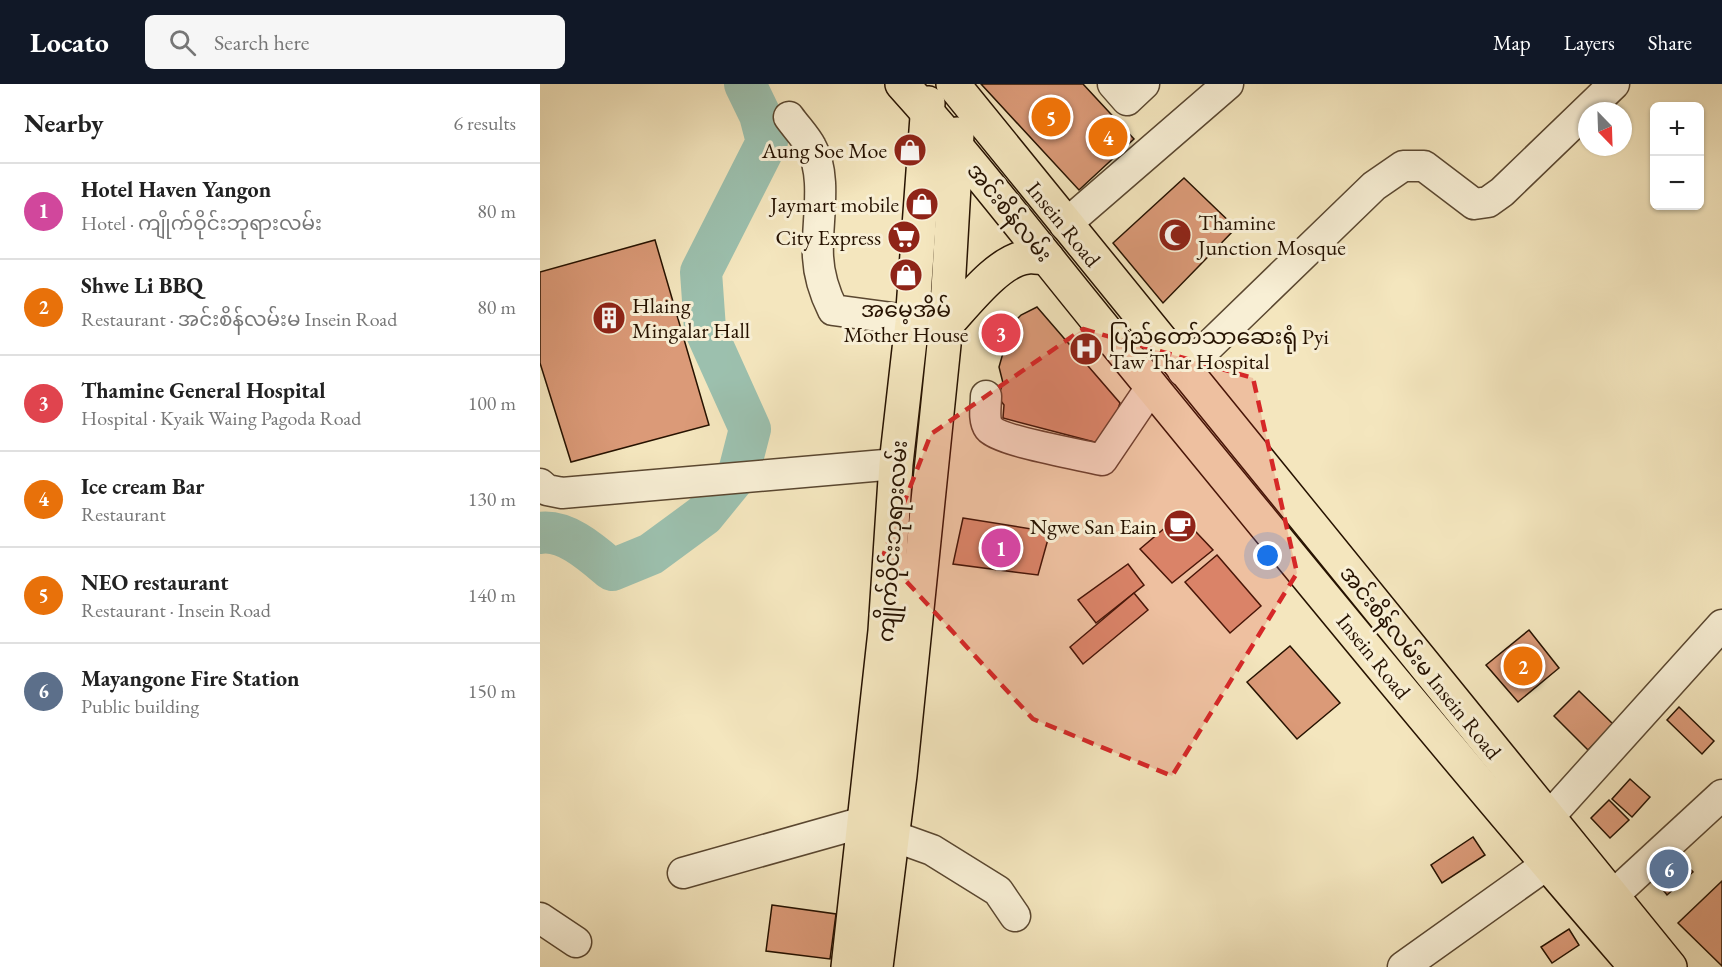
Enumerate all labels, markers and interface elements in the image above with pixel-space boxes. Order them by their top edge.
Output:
search box [145,15,565,69]
text: Locato [30,24,109,60]
icon: search [166,26,199,59]
text: Search here [214,28,309,57]
text: Map [1493,29,1531,56]
text: Layers [1564,29,1615,56]
text: Share [1648,29,1692,56]
pin: 5 [1032,94,1070,140]
north arrow [1578,102,1632,156]
map controls [1650,102,1704,210]
button: + [1650,102,1704,156]
text: Nearby [24,106,104,140]
text: 6 results [453,110,516,136]
pin: 4 [1088,115,1128,160]
shop icon: Aung Soe Moe [892,132,928,168]
place label: Aung Soe Moe [761,136,887,165]
street label: အင်းစိန်လမ်း [958,156,1059,270]
button: − [1650,156,1704,210]
text: Hotel Haven Yangon [81,175,271,204]
street label: Insein Road [1020,175,1108,274]
shop icon: Jaymart mobile [904,186,940,222]
place label: Jaymart mobile [768,190,899,219]
text: 1 [38,198,49,224]
text: 80 m [477,198,516,224]
place label: Thamine Junction Mosque [1196,208,1346,262]
text: Hotel · ကျိုက်ဝိုင်းဘုရားလမ်း [81,210,322,236]
mosque icon: Thamine Junction Mosque [1157,217,1193,253]
supermarket icon: City Express [886,219,922,255]
place label: City Express [776,223,881,252]
shop icon: အမေ့အိမ် Mother House [888,257,924,293]
text: Shwe Li BBQ [81,271,203,300]
place label: Hlaing Mingalar Hall [632,291,750,345]
text: 2 [38,294,49,320]
text: 80 m [477,294,516,320]
place label: အမေ့အိမ် Mother House [844,294,969,349]
building icon: Hlaing Mingalar Hall [591,300,627,336]
text: Restaurant · အင်းစိန်လမ်းမ Insein Road [81,306,397,332]
pin: 3 [982,310,1020,356]
place label: ပြည်တော်သာဆေးရုံ Pyi Taw Thar Hospital [1109,321,1329,376]
hospital icon: ပြည်တော်သာဆေးရုံ Pyi Taw Thar Hospital [1068,331,1104,367]
text: Thamine General Hospital [81,376,326,405]
text: 3 [38,390,49,416]
text: 100 m [468,390,516,416]
text: Hospital · Kyaik Waing Pagoda Road [81,405,361,431]
street label: ကျိုက်ဝိုင်းဘုရားလမ်း [870,439,918,643]
text: Ice cream Bar [81,472,204,501]
text: 4 [38,486,49,512]
text: 130 m [468,486,516,512]
text: Restaurant [81,501,166,527]
cafe icon: Ngwe San Eain [1162,508,1198,544]
place label: Ngwe San Eain [1030,512,1157,541]
pin: 1 [982,526,1020,570]
your location [1253,541,1282,570]
street label: အင်းစိန်လမ်းမ Insein Road [1331,559,1509,768]
text: NEO restaurant [81,568,228,597]
text: 5 [38,582,49,608]
text: 140 m [468,582,516,608]
text: Restaurant · Insein Road [81,597,271,623]
street label: Insein Road [1330,607,1418,706]
pin: 2 [1504,644,1542,688]
text: Mayangone Fire Station [81,664,299,693]
text: 6 [38,678,49,704]
text: 150 m [468,678,516,704]
text: Public building [81,693,199,719]
pin: 6 [1650,846,1688,892]

